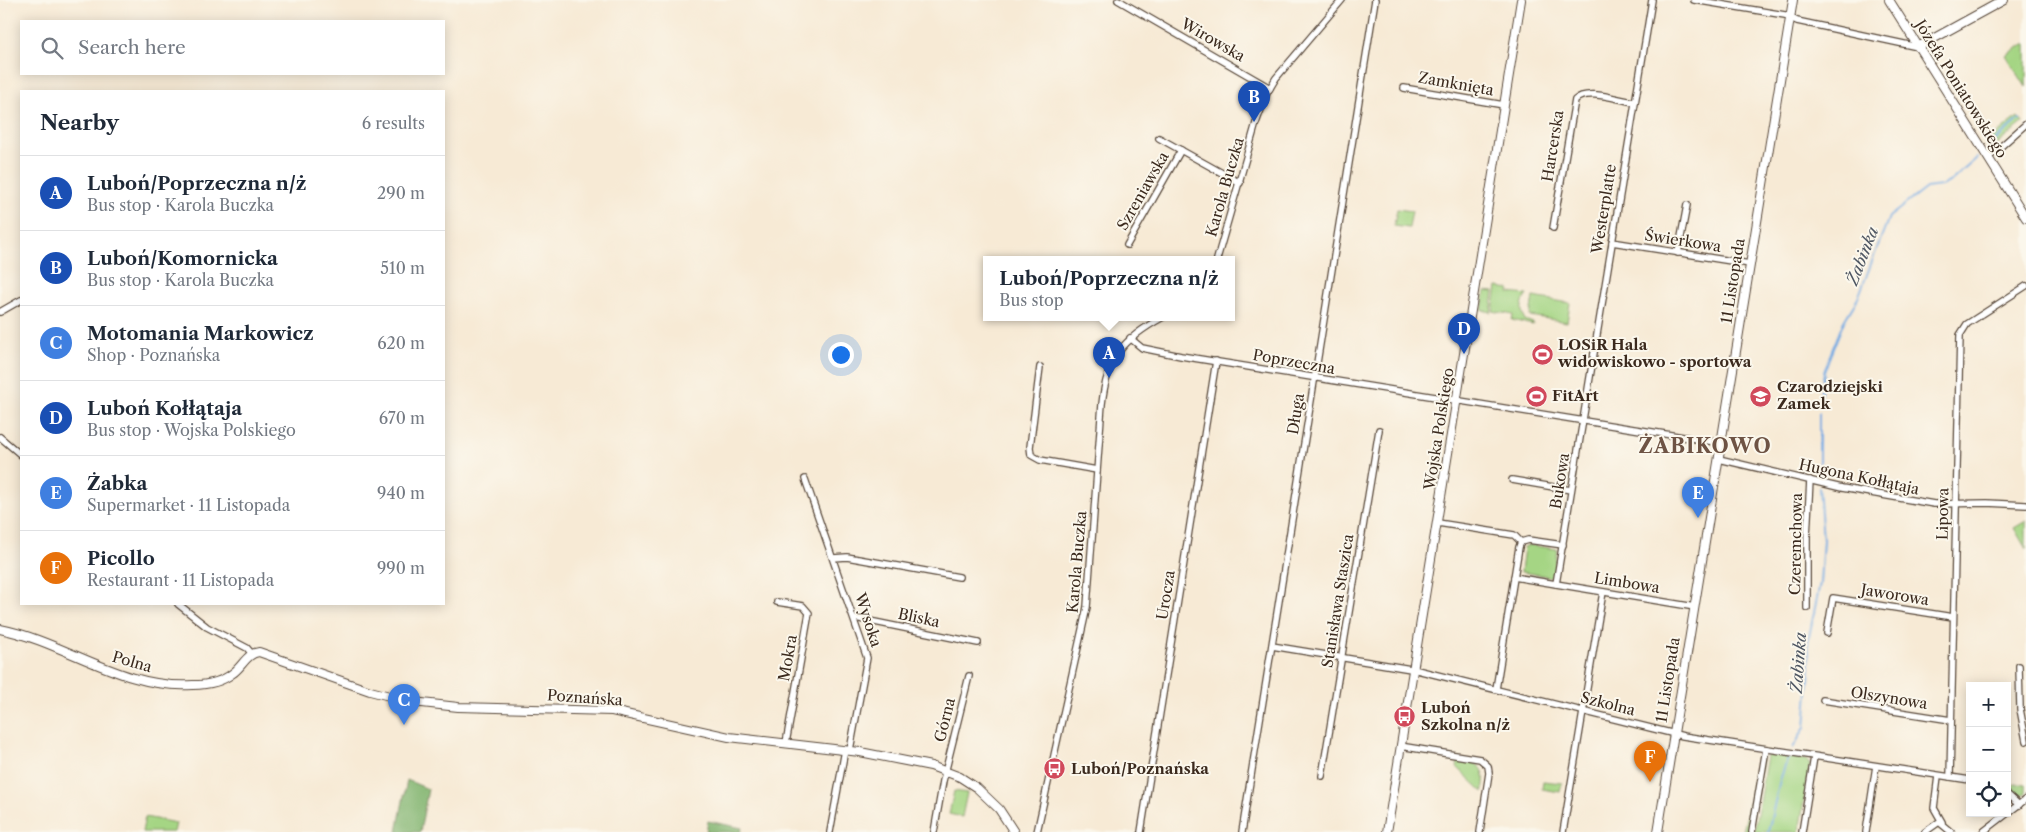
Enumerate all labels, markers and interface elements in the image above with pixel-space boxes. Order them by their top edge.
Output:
street label: Wirowska [1177,13,1249,66]
street label: Józefa Poniatowskiego [1910,14,2012,161]
search box [20,20,445,75]
icon: search [38,34,66,62]
text: Search here [78,36,186,59]
street label: Zamknięta [1417,68,1495,99]
pin: B [1238,81,1270,122]
street label: Harcerska [1537,109,1568,183]
text: Nearby [40,110,119,135]
text: 6 results [362,113,425,133]
street label: Karola Buczka [1201,135,1248,239]
street label: Szreniawska [1112,148,1173,233]
street label: Westerplatte [1587,163,1620,256]
text: Luboń/Poprzeczna n/ż [87,172,306,195]
text: A [50,183,62,203]
text: 290 m [377,183,425,203]
text: Bus stop · Karola Buczka [87,195,274,215]
water label: Żabinka [1841,223,1882,289]
street label: Świerkowa [1643,225,1723,256]
street label: 11 Listopada [1716,237,1749,325]
text: Luboń/Komornicka [87,247,278,270]
popup [983,256,1235,321]
text: B [50,258,62,278]
text: 510 m [380,258,425,278]
text: Luboń/Poprzeczna n/ż [999,267,1219,290]
text: Bus stop · Karola Buczka [87,270,274,290]
text: Bus stop [999,290,1064,310]
pin: D [1448,313,1480,354]
text: Motomania Markowicz [87,322,314,345]
text: C [50,333,62,353]
text: 620 m [377,333,425,353]
place label: LOSiR Hala widowiskowo - sportowa [1557,335,1752,371]
pin: A [1093,337,1125,378]
your location [828,342,854,368]
sports icon: LOSiR Hala widowiskowo - sportowa [1530,342,1554,366]
text: Shop · Poznańska [87,345,220,365]
street label: Poprzeczna [1251,345,1337,378]
street label: Wojska Polskiego [1419,366,1458,492]
place label: Czarodziejski Zamek [1777,377,1883,413]
sports icon: FitArt [1524,384,1548,408]
school or university icon: Czarodziejski Zamek [1749,384,1773,408]
place label: FitArt [1552,386,1599,405]
street label: Długa [1283,392,1308,436]
text: Luboń Kołłątaja [87,397,242,420]
text: D [49,408,63,428]
text: 670 m [379,408,425,428]
text: Bus stop · Wojska Polskiego [87,420,296,440]
district label: ŻABIKOWO [1638,433,1772,458]
street label: Bukowa [1546,451,1573,510]
street label: Hugona Kołłątaja [1797,454,1921,499]
text: Żabka [87,472,147,495]
pin: E [1682,477,1714,518]
text: E [50,483,62,503]
text: 940 m [377,483,425,503]
street label: Lipowa [1933,488,1952,540]
street label: Czeremchowa [1785,493,1806,595]
text: Supermarket · 11 Listopada [87,495,290,515]
street label: Karola Buczka [1063,510,1090,614]
street label: Stanisława Staszica [1318,533,1357,669]
text: Picollo [87,547,155,570]
text: F [51,558,61,578]
text: 990 m [377,558,425,578]
street label: Limbowa [1593,568,1661,597]
street label: Urocza [1152,569,1179,621]
text: Restaurant · 11 Listopada [87,570,274,590]
street label: Jaworowa [1858,579,1931,609]
street label: Wysoka [851,589,886,649]
street label: Bliska [896,604,942,631]
water label: Żabinka [1786,631,1810,695]
street label: Mokra [774,633,801,683]
street label: 11 Listopada [1651,636,1684,724]
street label: Polna [110,647,154,676]
street label: Olszynowa [1849,682,1929,713]
map controls [1966,682,2011,817]
button: + [1966,682,2011,727]
pin: C [388,684,420,725]
street label: Poznańska [547,685,624,710]
street label: Szkolna [1579,688,1638,719]
street label: Górna [930,696,959,744]
place label: Luboń Szkolna n/ż [1421,698,1510,734]
bus stop icon: Luboń Szkolna n/ż [1393,705,1417,729]
button: − [1966,727,2011,772]
pin: F [1634,741,1666,782]
bus stop icon: Luboń/Poznańska [1043,757,1067,781]
place label: Luboń/Poznańska [1071,759,1209,778]
button: locate [1966,772,2011,817]

